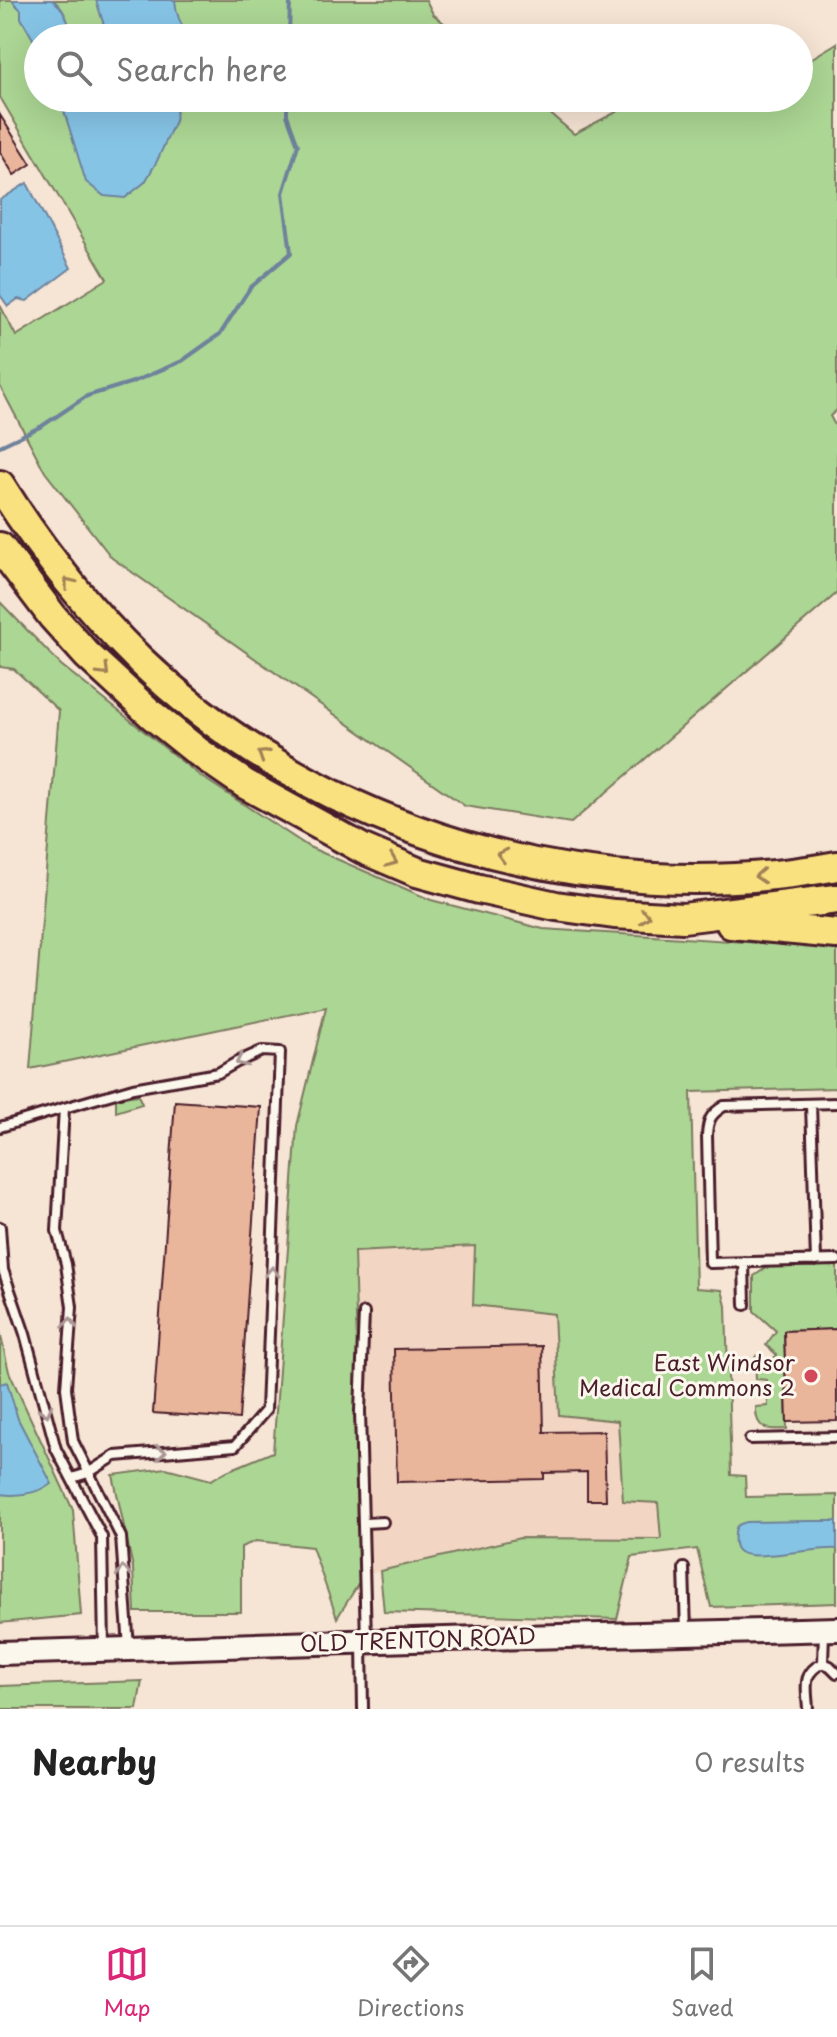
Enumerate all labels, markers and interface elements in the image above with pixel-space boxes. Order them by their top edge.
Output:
search box [24,24,813,112]
icon: search [52,46,96,90]
text: Search here [116,46,288,91]
one-way arrow [64,578,79,592]
one-way arrow [95,662,109,676]
one-way arrow [258,749,272,764]
one-way arrow [495,848,509,865]
one-way arrow [384,851,398,868]
one-way arrow [753,867,766,884]
one-way arrow [639,907,652,924]
one-way arrow [235,1051,250,1067]
one-way arrow [263,1265,280,1278]
one-way arrow [62,1316,79,1329]
place label: East Windsor Medical Commons 2 [579,1345,796,1403]
marker: East Windsor Medical Commons 2 [802,1367,820,1385]
one-way arrow [36,1403,53,1417]
one-way arrow [155,1444,168,1461]
one-way arrow [115,1564,132,1577]
street label: OLD TRENTON ROAD [299,1618,537,1659]
text: Nearby [32,1735,157,1787]
text: 0 results [694,1742,805,1781]
tab: Map [103,1942,150,2023]
tab: Directions [357,1942,464,2023]
tab: Saved [671,1942,734,2023]

